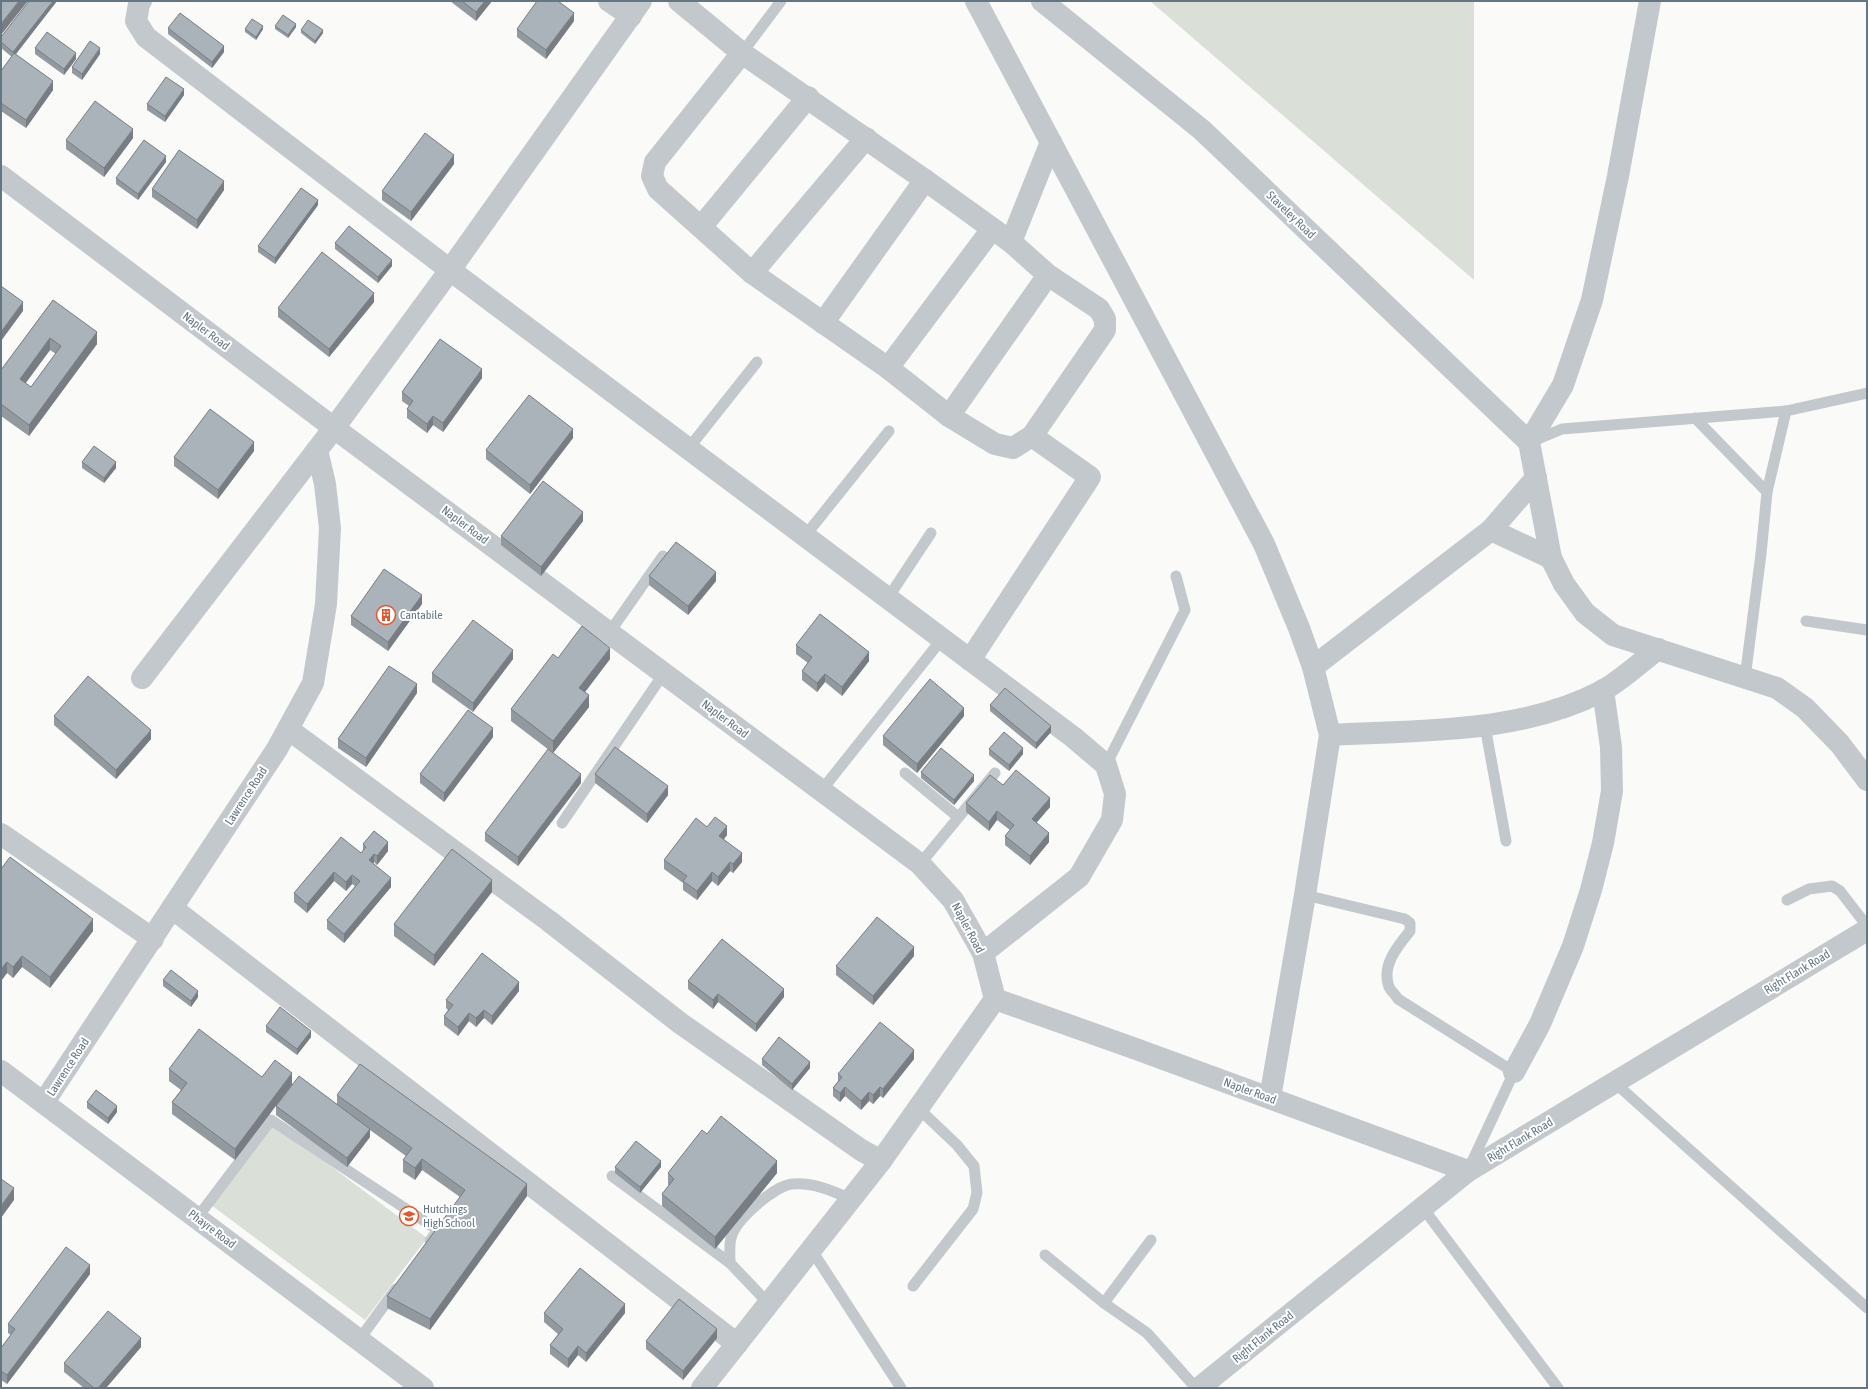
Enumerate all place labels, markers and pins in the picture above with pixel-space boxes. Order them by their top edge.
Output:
building icon: Cantabile [375,604,397,626]
place label: Cantabile [400,608,443,622]
place label: Hutchings High School [423,1202,476,1230]
school or university icon: Hutchings High School [398,1205,420,1227]

